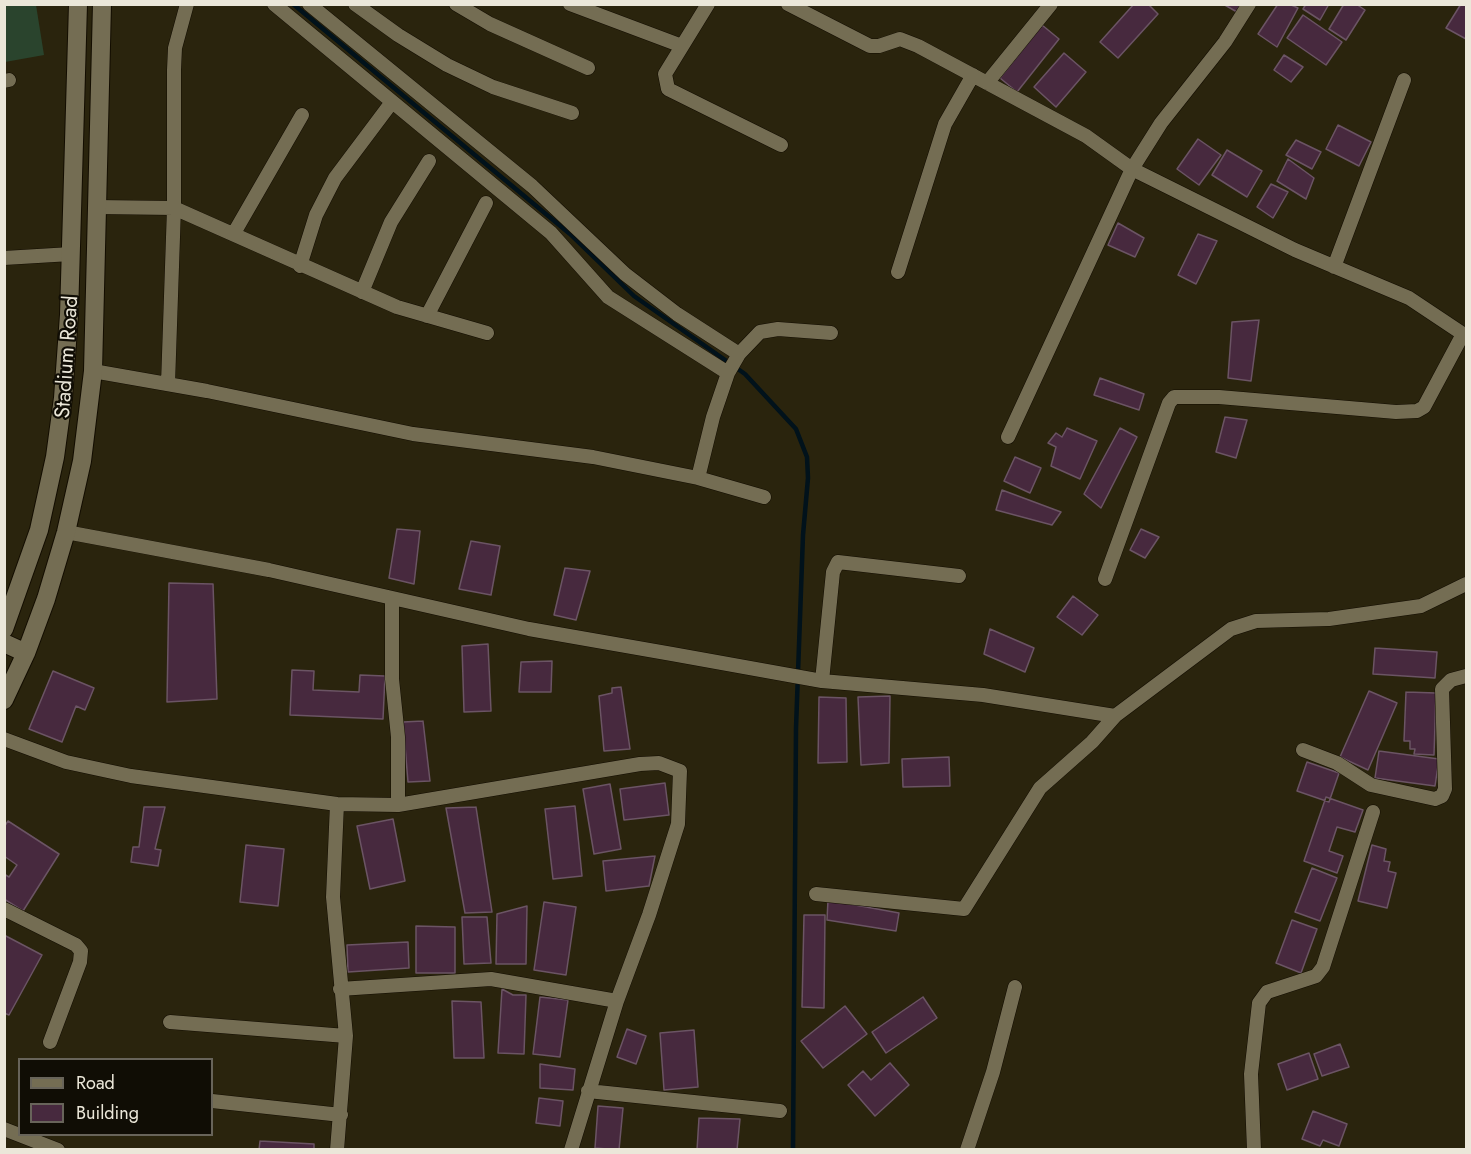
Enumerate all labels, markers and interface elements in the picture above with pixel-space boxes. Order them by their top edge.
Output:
street label: Stadium Road [51,295,85,419]
legend [18,1058,213,1136]
text: Road [76,1070,115,1096]
text: Building [76,1100,139,1126]

